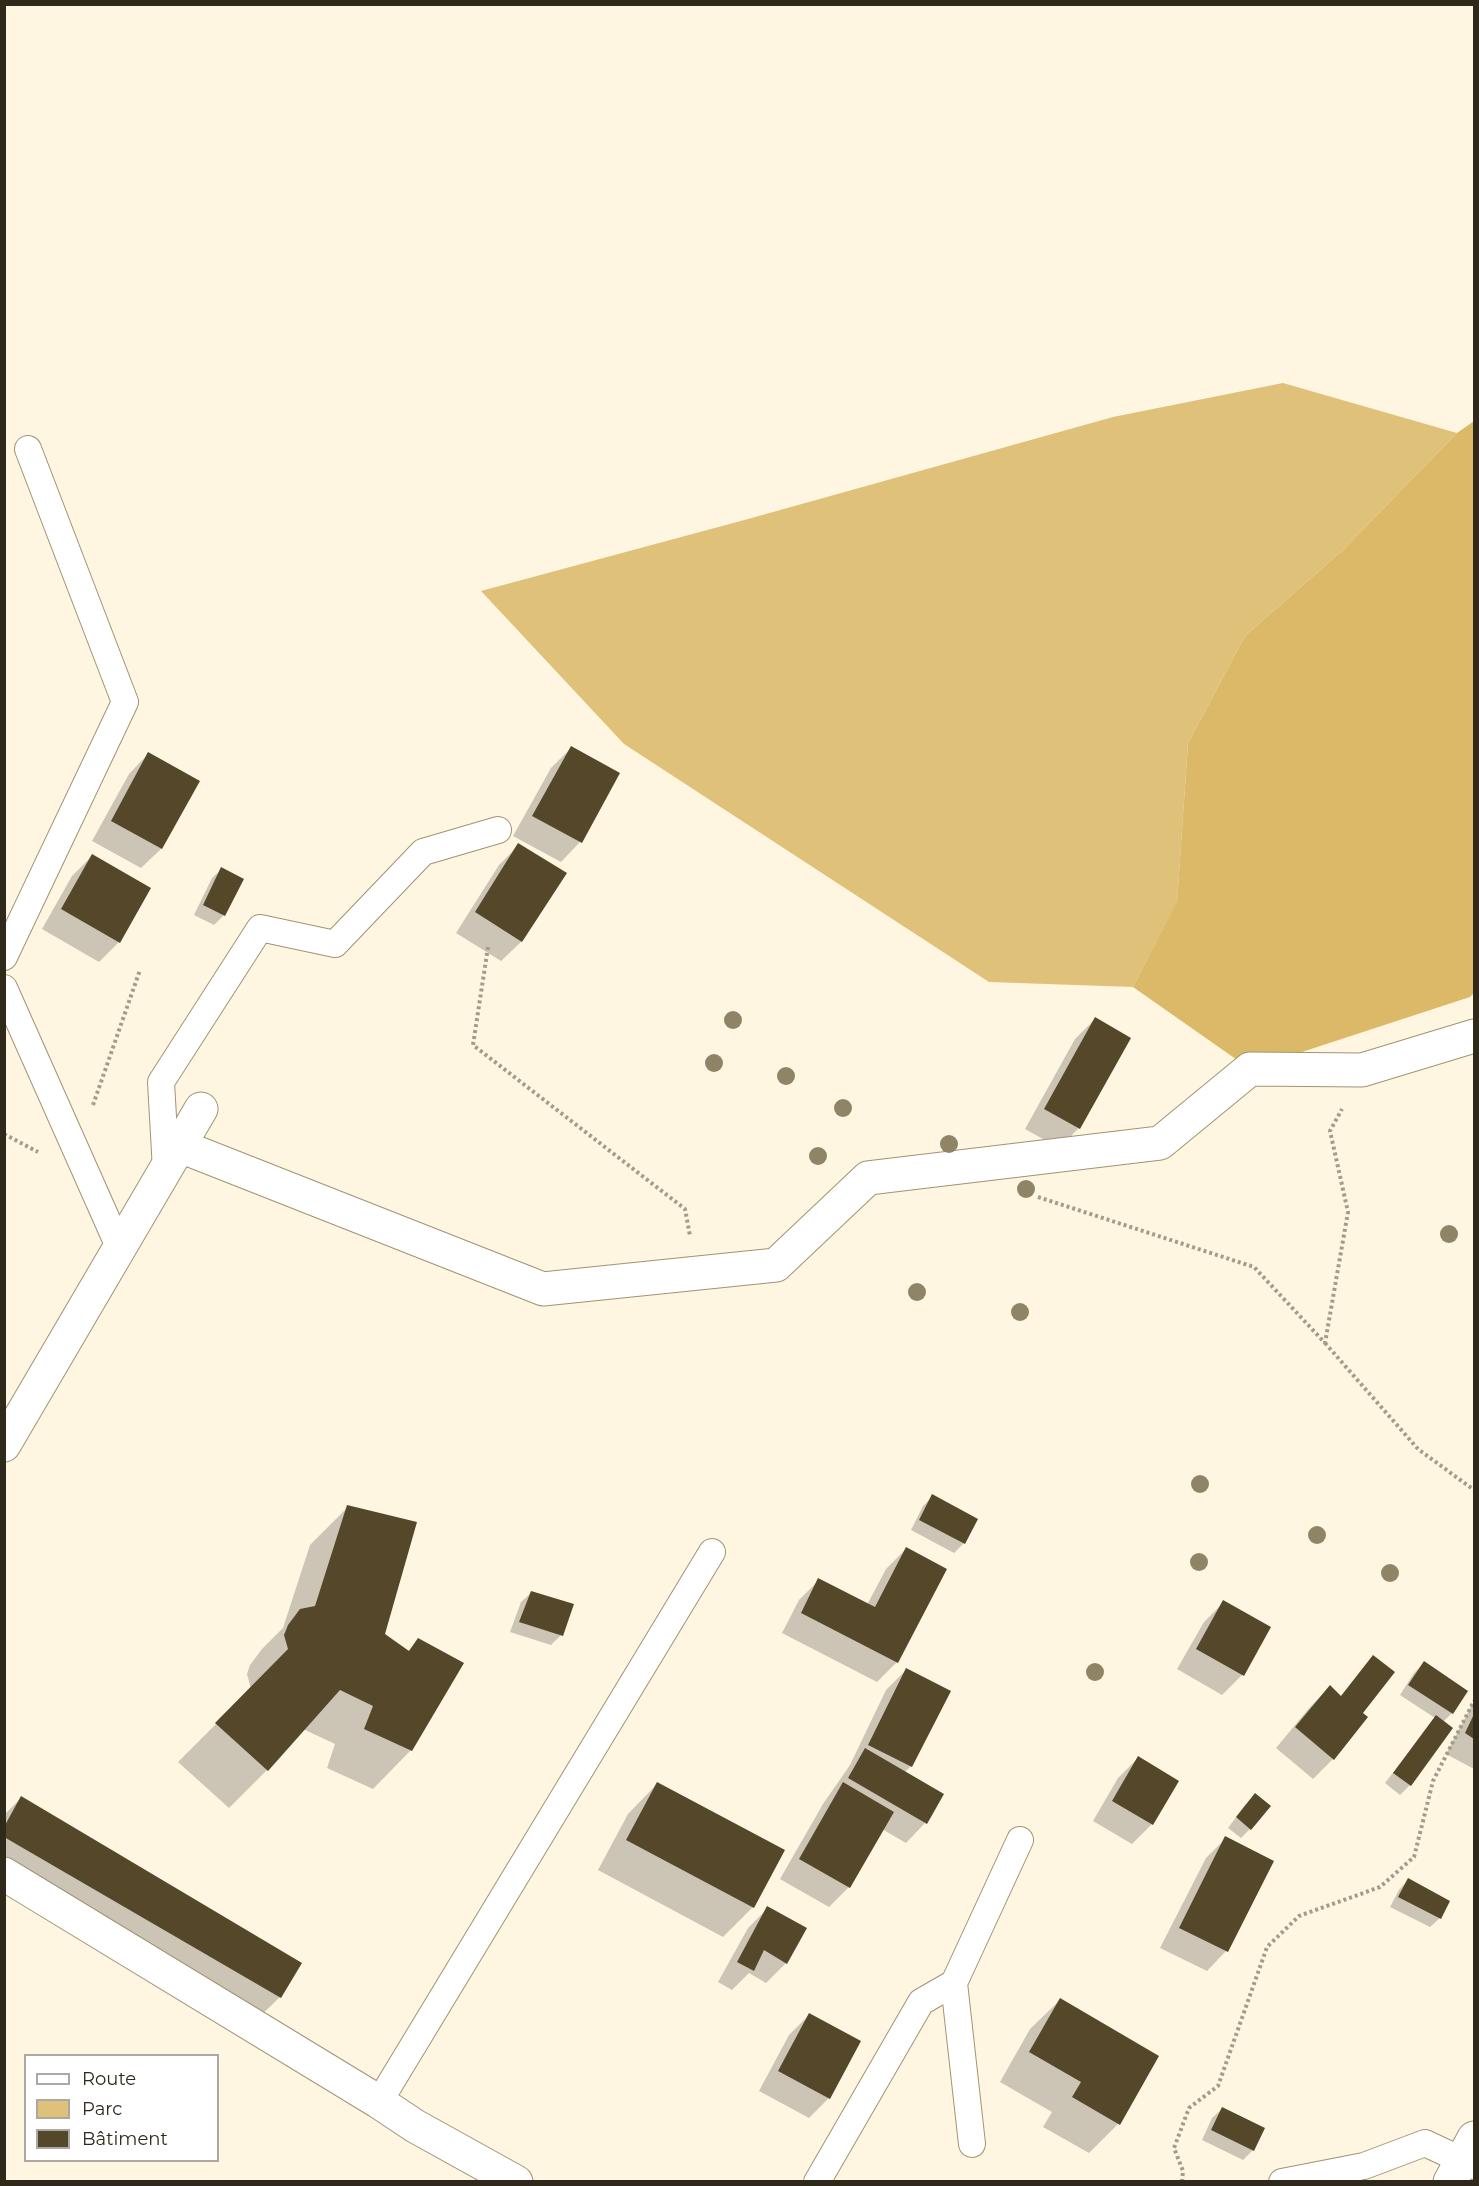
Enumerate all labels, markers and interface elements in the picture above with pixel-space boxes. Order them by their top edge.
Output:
legend [24,2054,219,2162]
text: Route [82,2068,136,2090]
text: Parc [82,2098,122,2120]
text: Bâtiment [82,2128,168,2150]

